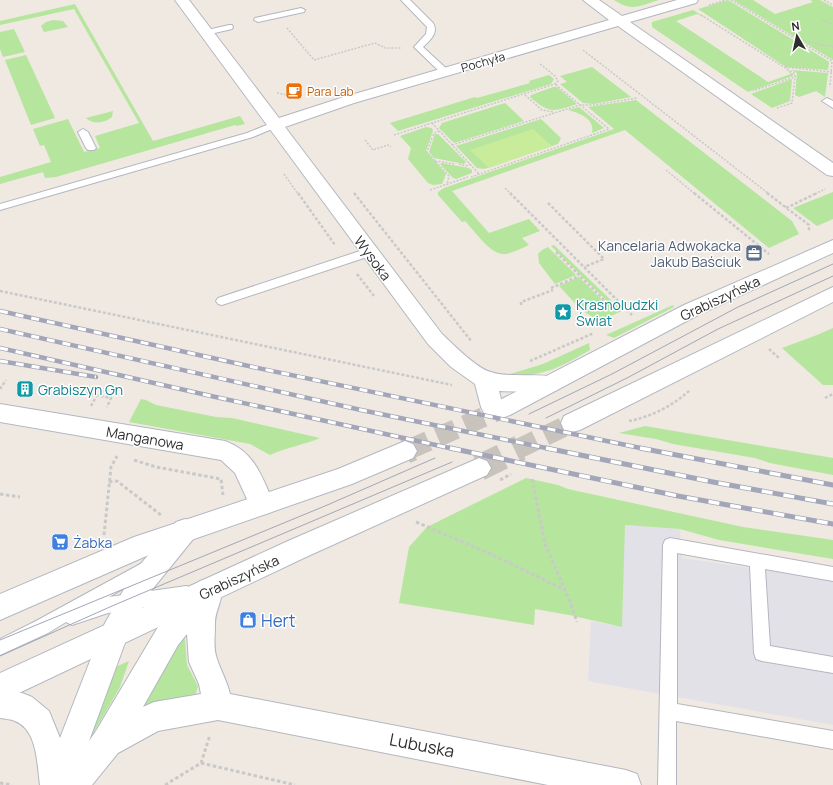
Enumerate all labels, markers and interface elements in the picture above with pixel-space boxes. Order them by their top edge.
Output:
north arrow [777,16,817,56]
text: N [790,18,801,34]
street label: Pochyła [459,48,507,76]
cafe icon: Para Lab [284,81,304,101]
place label: Para Lab [307,83,354,100]
street label: Wysoka [350,232,396,284]
place label: Kancelaria Adwokacka Jakub Baściuk [598,236,742,271]
office icon: Kancelaria Adwokacka Jakub Baściuk [744,243,764,263]
street label: Grabiszyńska [677,271,763,325]
place label: Krasnoludzki Świat [576,295,658,330]
place icon: Krasnoludzki Świat [553,302,573,322]
building icon: Grabiszyn Gn [15,379,35,399]
place label: Grabiszyn Gn [38,380,123,399]
street label: Manganowa [105,422,185,454]
supermarket icon: Żabka [50,532,70,552]
place label: Żabka [73,533,112,552]
street label: Grabiszyńska [196,550,282,604]
place label: Hert [261,609,296,632]
shop icon: Hert [238,610,258,630]
street label: Lubuska [388,727,456,763]

